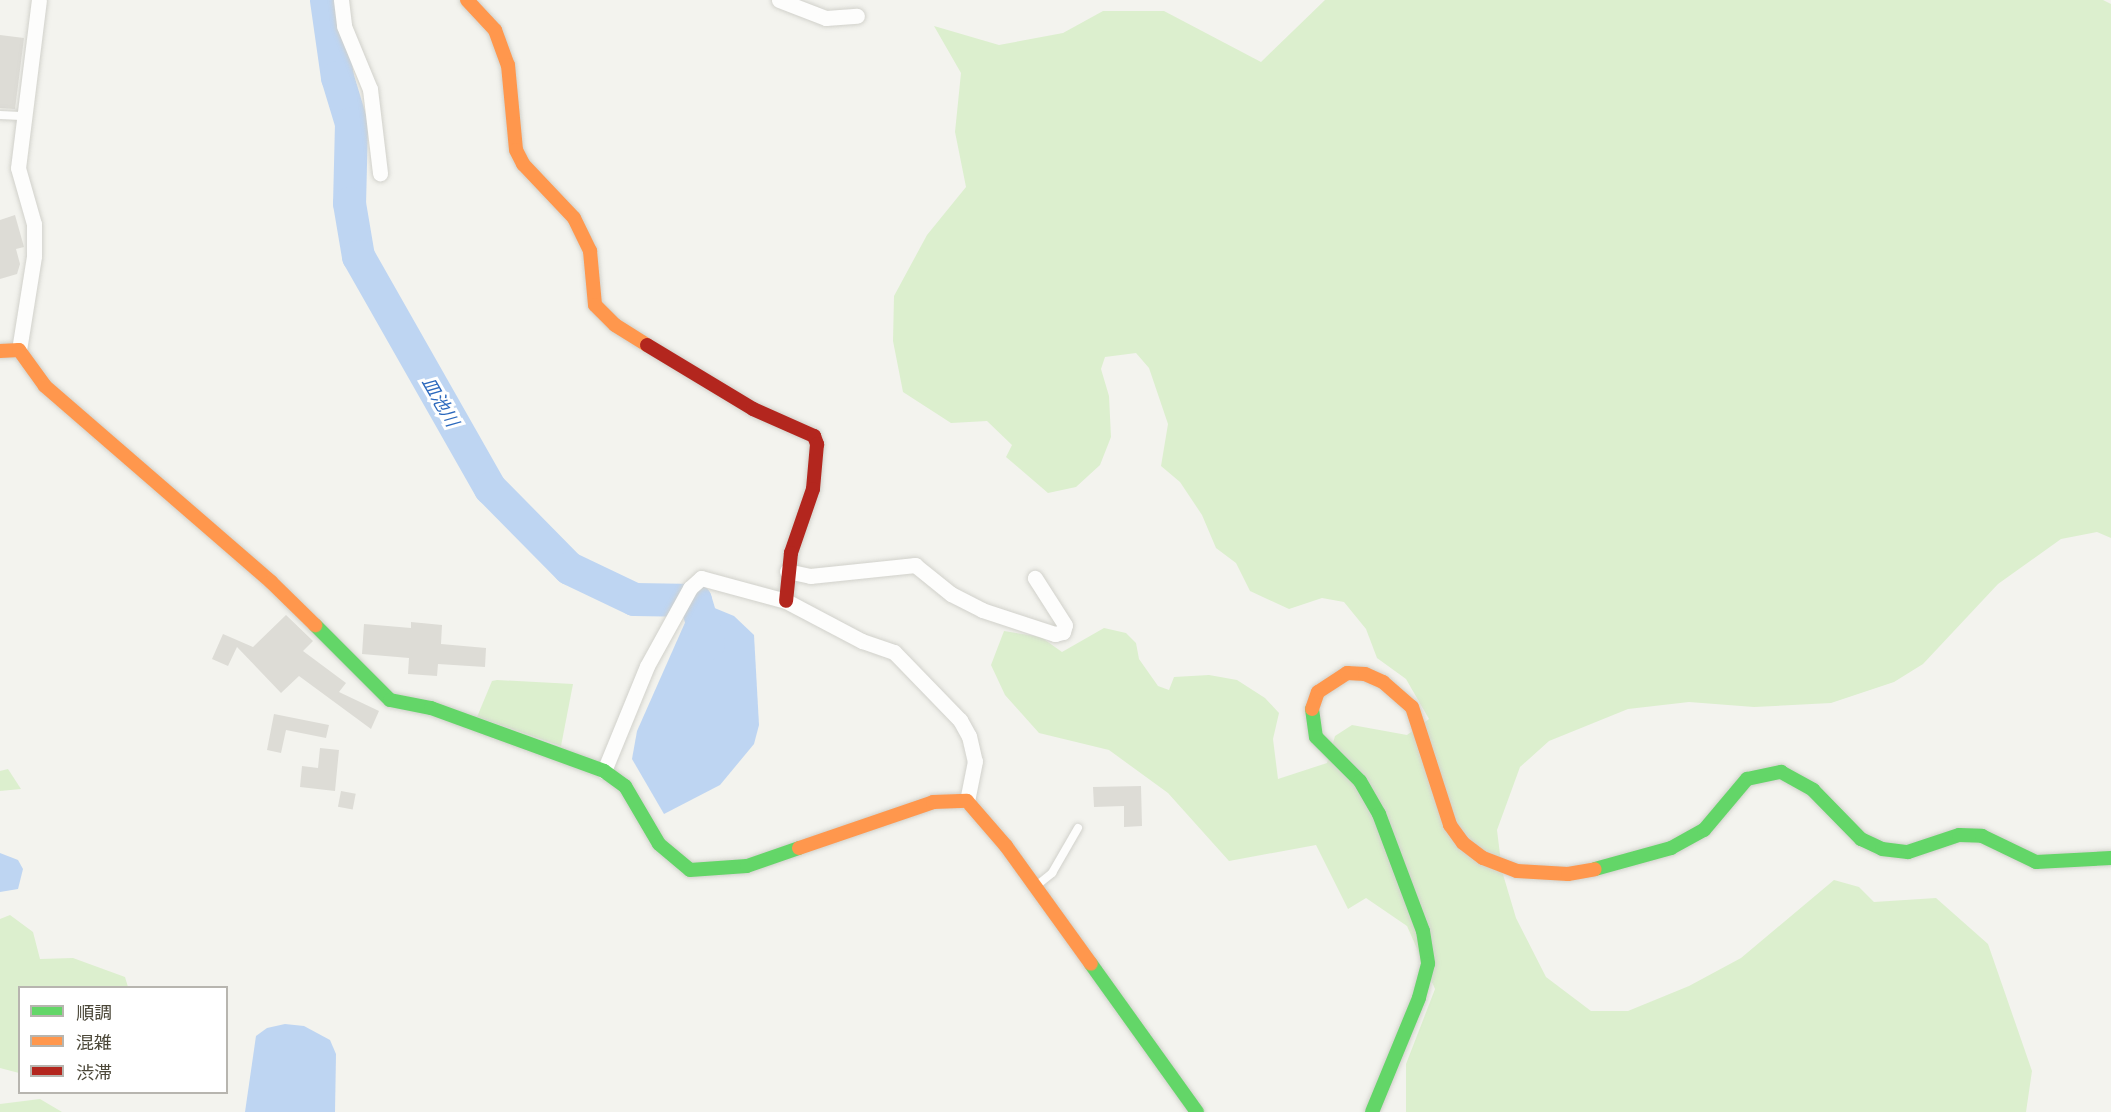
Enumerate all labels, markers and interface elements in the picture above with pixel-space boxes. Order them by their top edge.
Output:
water label: 皿池川 [417,373,463,431]
legend [18,986,228,1094]
text: 順調 [76,1001,112,1024]
text: 混雑 [76,1031,112,1054]
text: 渋滞 [76,1061,112,1084]

